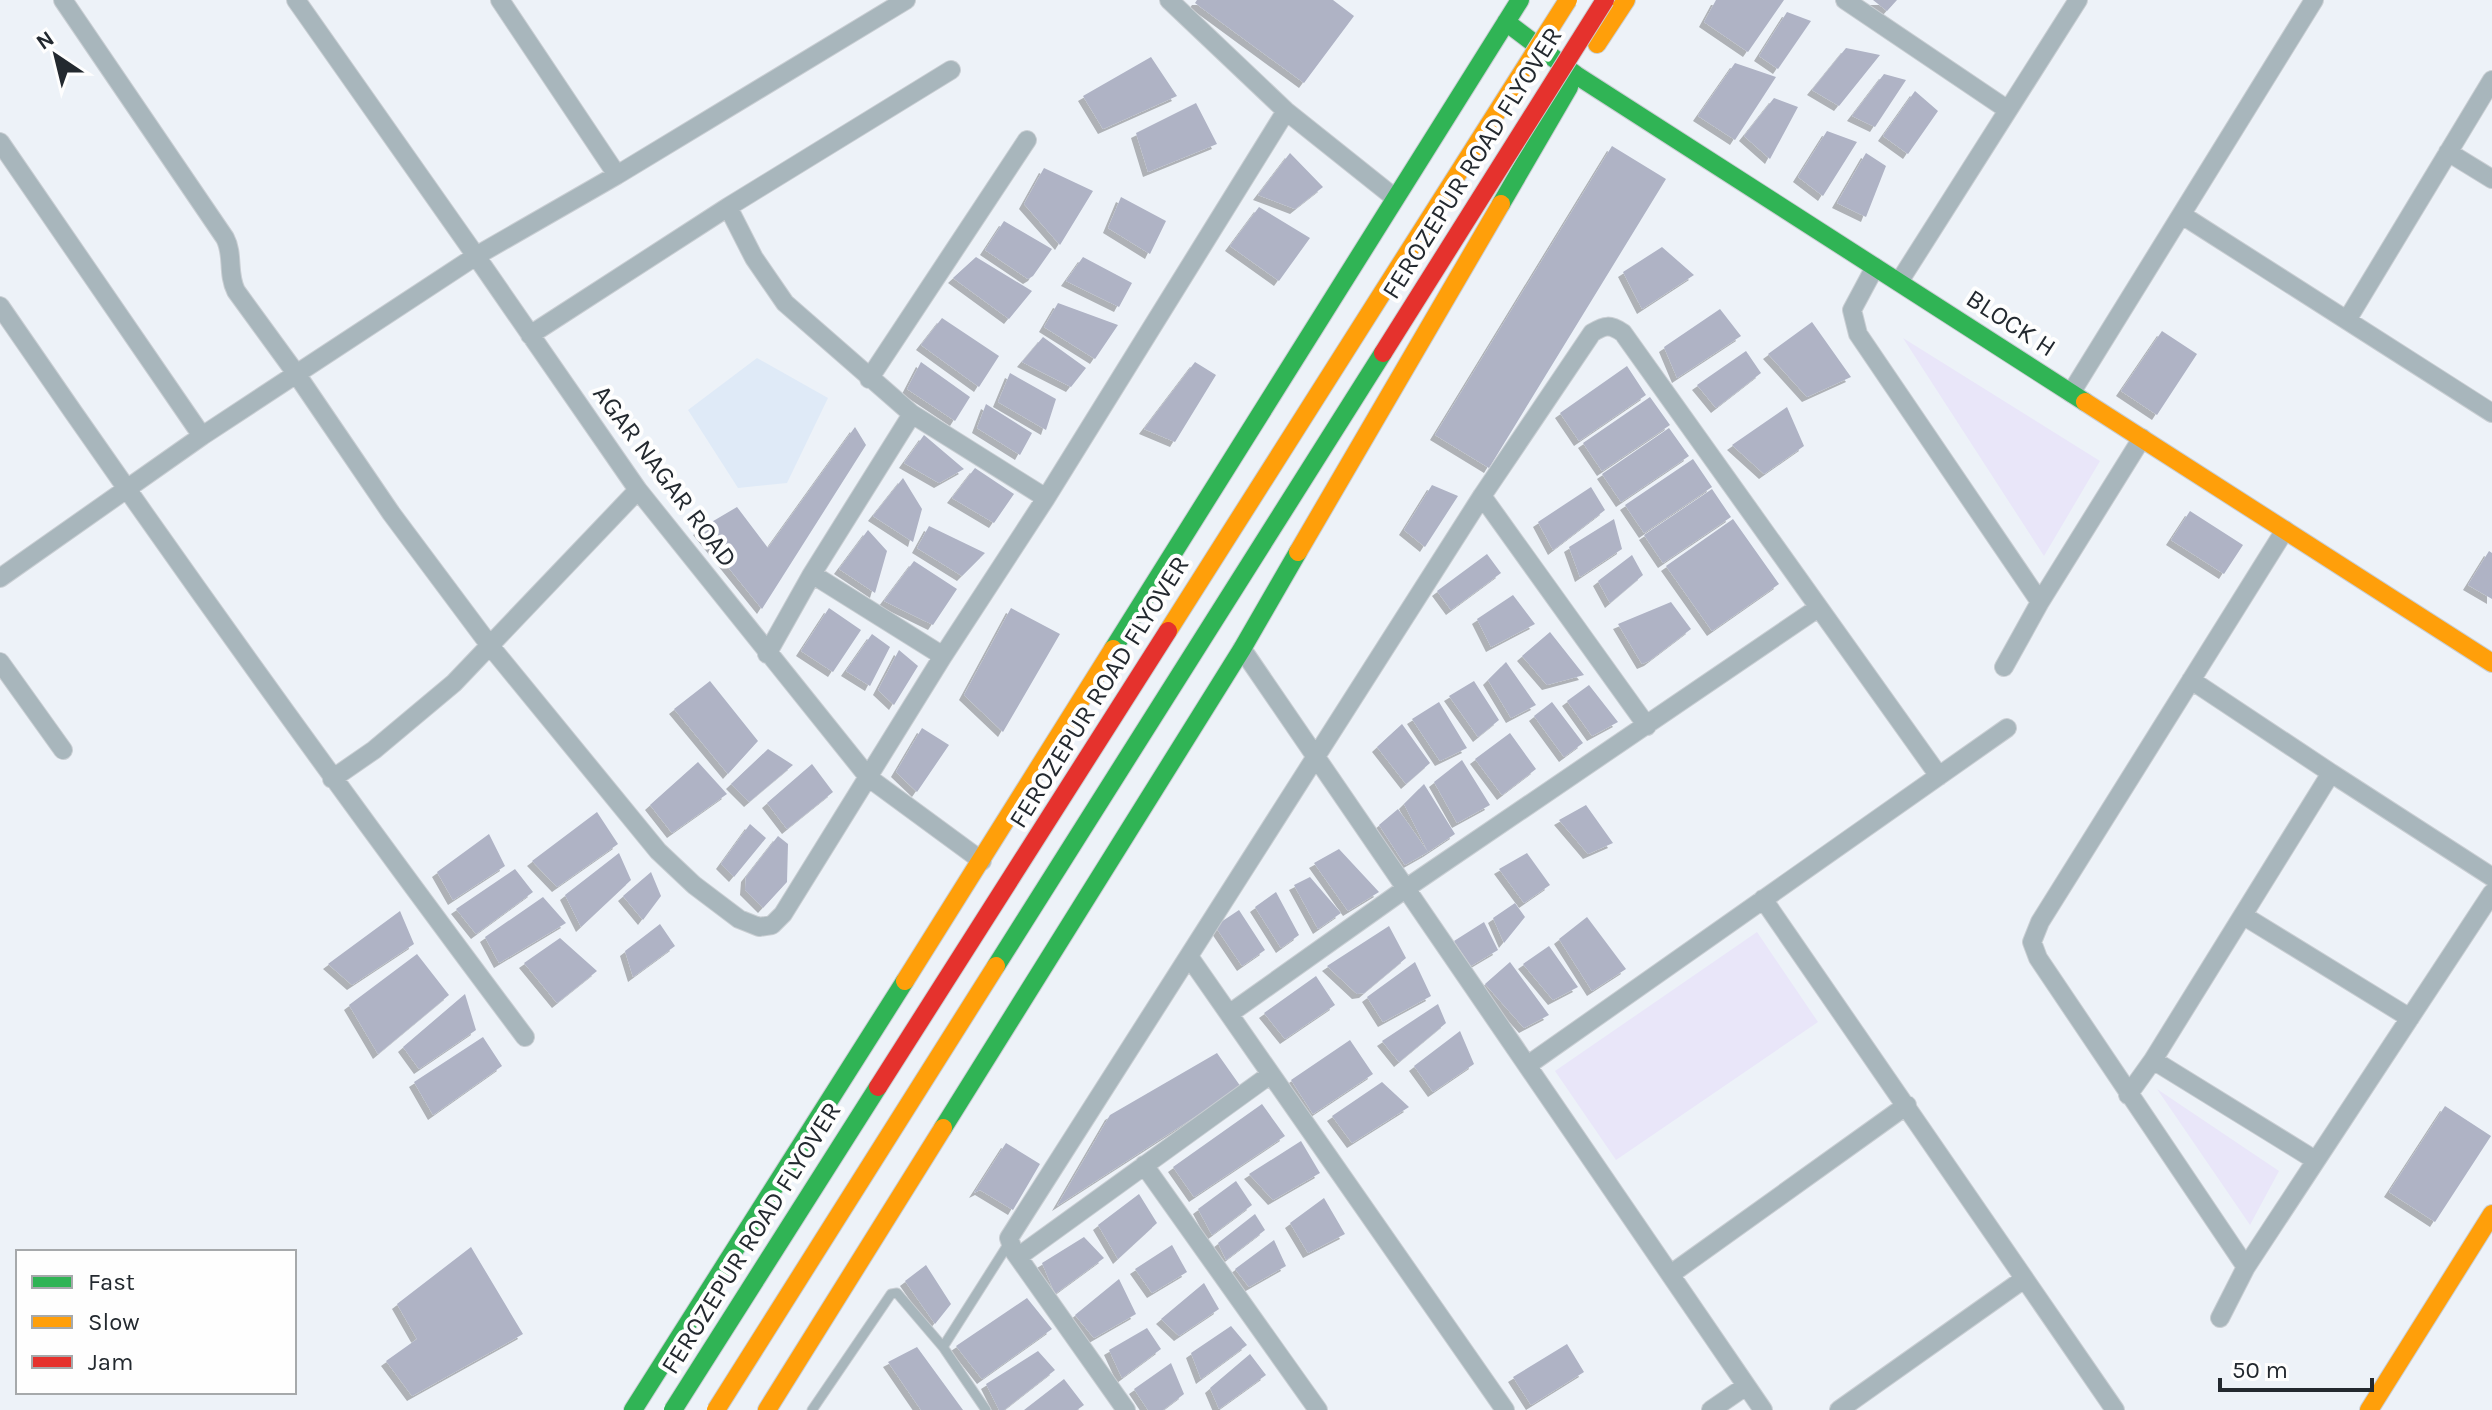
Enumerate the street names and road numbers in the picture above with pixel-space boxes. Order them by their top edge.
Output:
street label: FEROZEPUR ROAD FLYOVER [1375,21,1569,305]
street label: BLOCK H [1960,283,2062,363]
street label: AGAR NAGAR ROAD [586,379,744,573]
street label: FEROZEPUR ROAD FLYOVER [1002,550,1196,834]
street label: FEROZEPUR ROAD FLYOVER [654,1096,848,1380]

